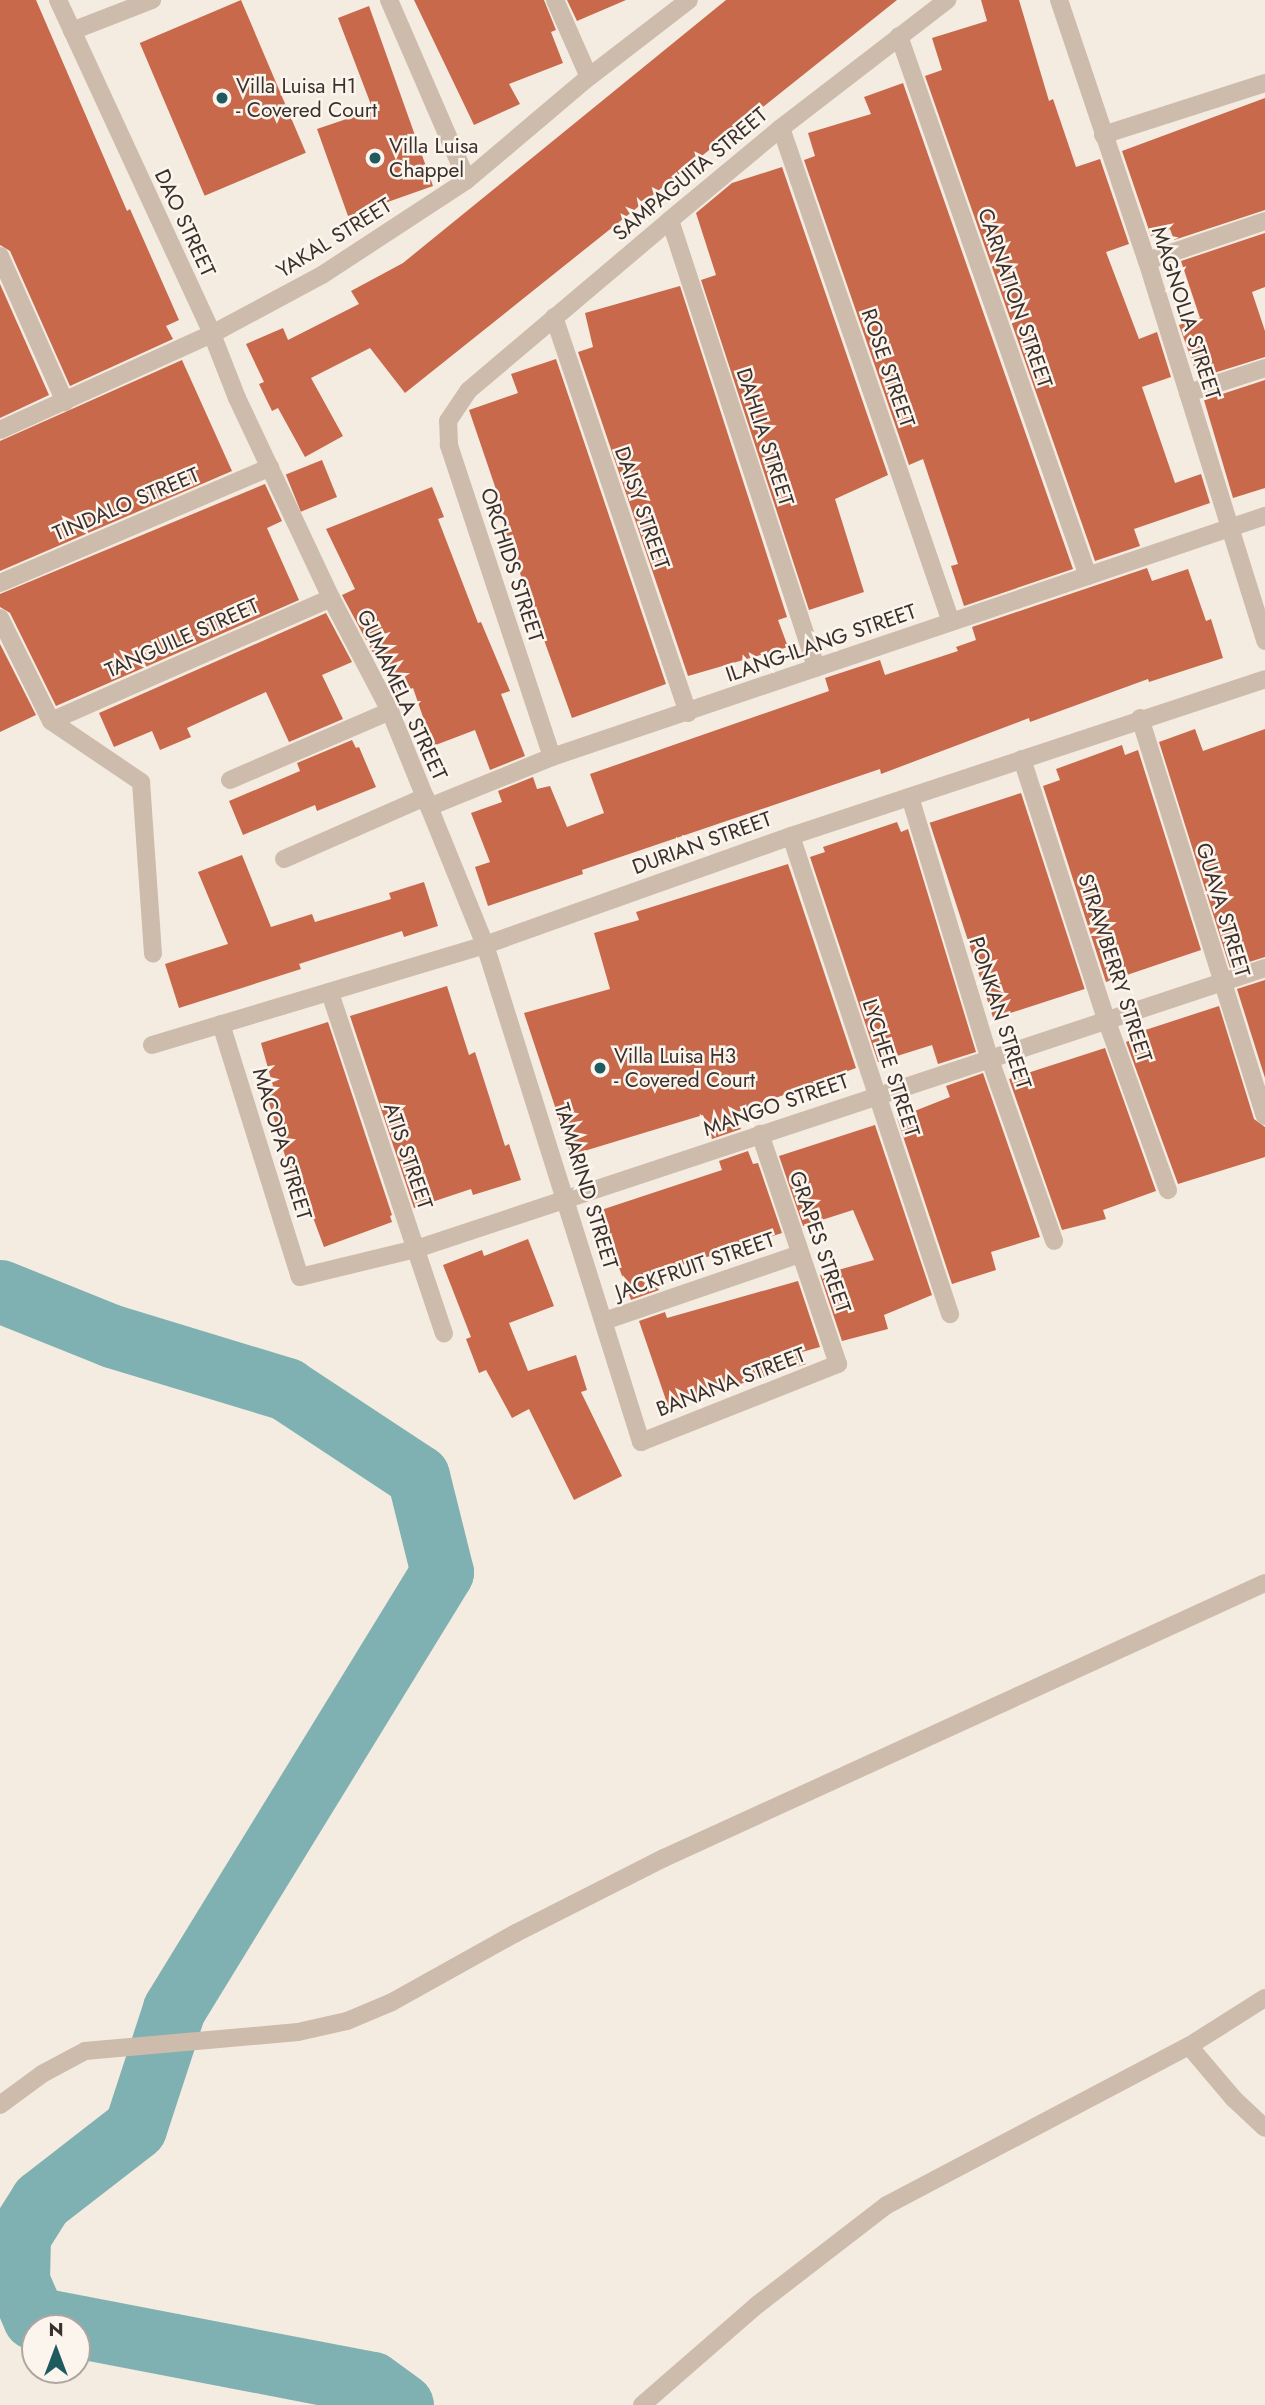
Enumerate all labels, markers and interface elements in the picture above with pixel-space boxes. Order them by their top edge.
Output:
place label: Villa Luisa H1 - Covered Court [236,73,377,123]
marker: Villa Luisa H1 - Covered Court [214,90,230,106]
street label: SAMPAGUITA STREET [608,102,772,246]
place label: Villa Luisa Chappel [389,133,478,183]
marker: Villa Luisa Chappel [367,150,383,166]
street label: DAO STREET [149,165,221,281]
street label: YAKAL STREET [272,193,396,283]
street label: CARNATION STREET [972,205,1058,391]
street label: MAGNOLIA STREET [1146,223,1226,403]
street label: ROSE STREET [856,305,920,431]
street label: DAHLIA STREET [731,365,799,509]
street label: DAISY STREET [609,443,675,573]
street label: TINDALO STREET [49,462,203,546]
street label: ORCHIDS STREET [475,485,549,645]
street label: TANGUILE STREET [101,593,263,683]
street label: ILANG-ILANG STREET [722,599,920,687]
street label: GUMAMELA STREET [351,606,453,784]
street label: DURIAN STREET [629,806,775,880]
street label: GUAVA STREET [1191,840,1255,980]
street label: STRAWBERRY STREET [1073,871,1157,1065]
street label: PONKAN STREET [964,934,1036,1092]
street label: LYCHEE STREET [857,996,925,1140]
place label: Villa Luisa H3 - Covered Court [614,1043,755,1093]
marker: Villa Luisa H3 - Covered Court [592,1060,608,1076]
street label: MACOPA STREET [247,1065,317,1223]
street label: MANGO STREET [700,1068,852,1142]
street label: ATIS STREET [378,1099,438,1213]
street label: TAMARIND STREET [549,1100,623,1272]
street label: GRAPES STREET [784,1168,856,1316]
street label: JACKFRUIT STREET [612,1227,778,1305]
street label: BANANA STREET [653,1342,809,1422]
north arrow [21,2314,91,2384]
text: N [48,2316,64,2343]

